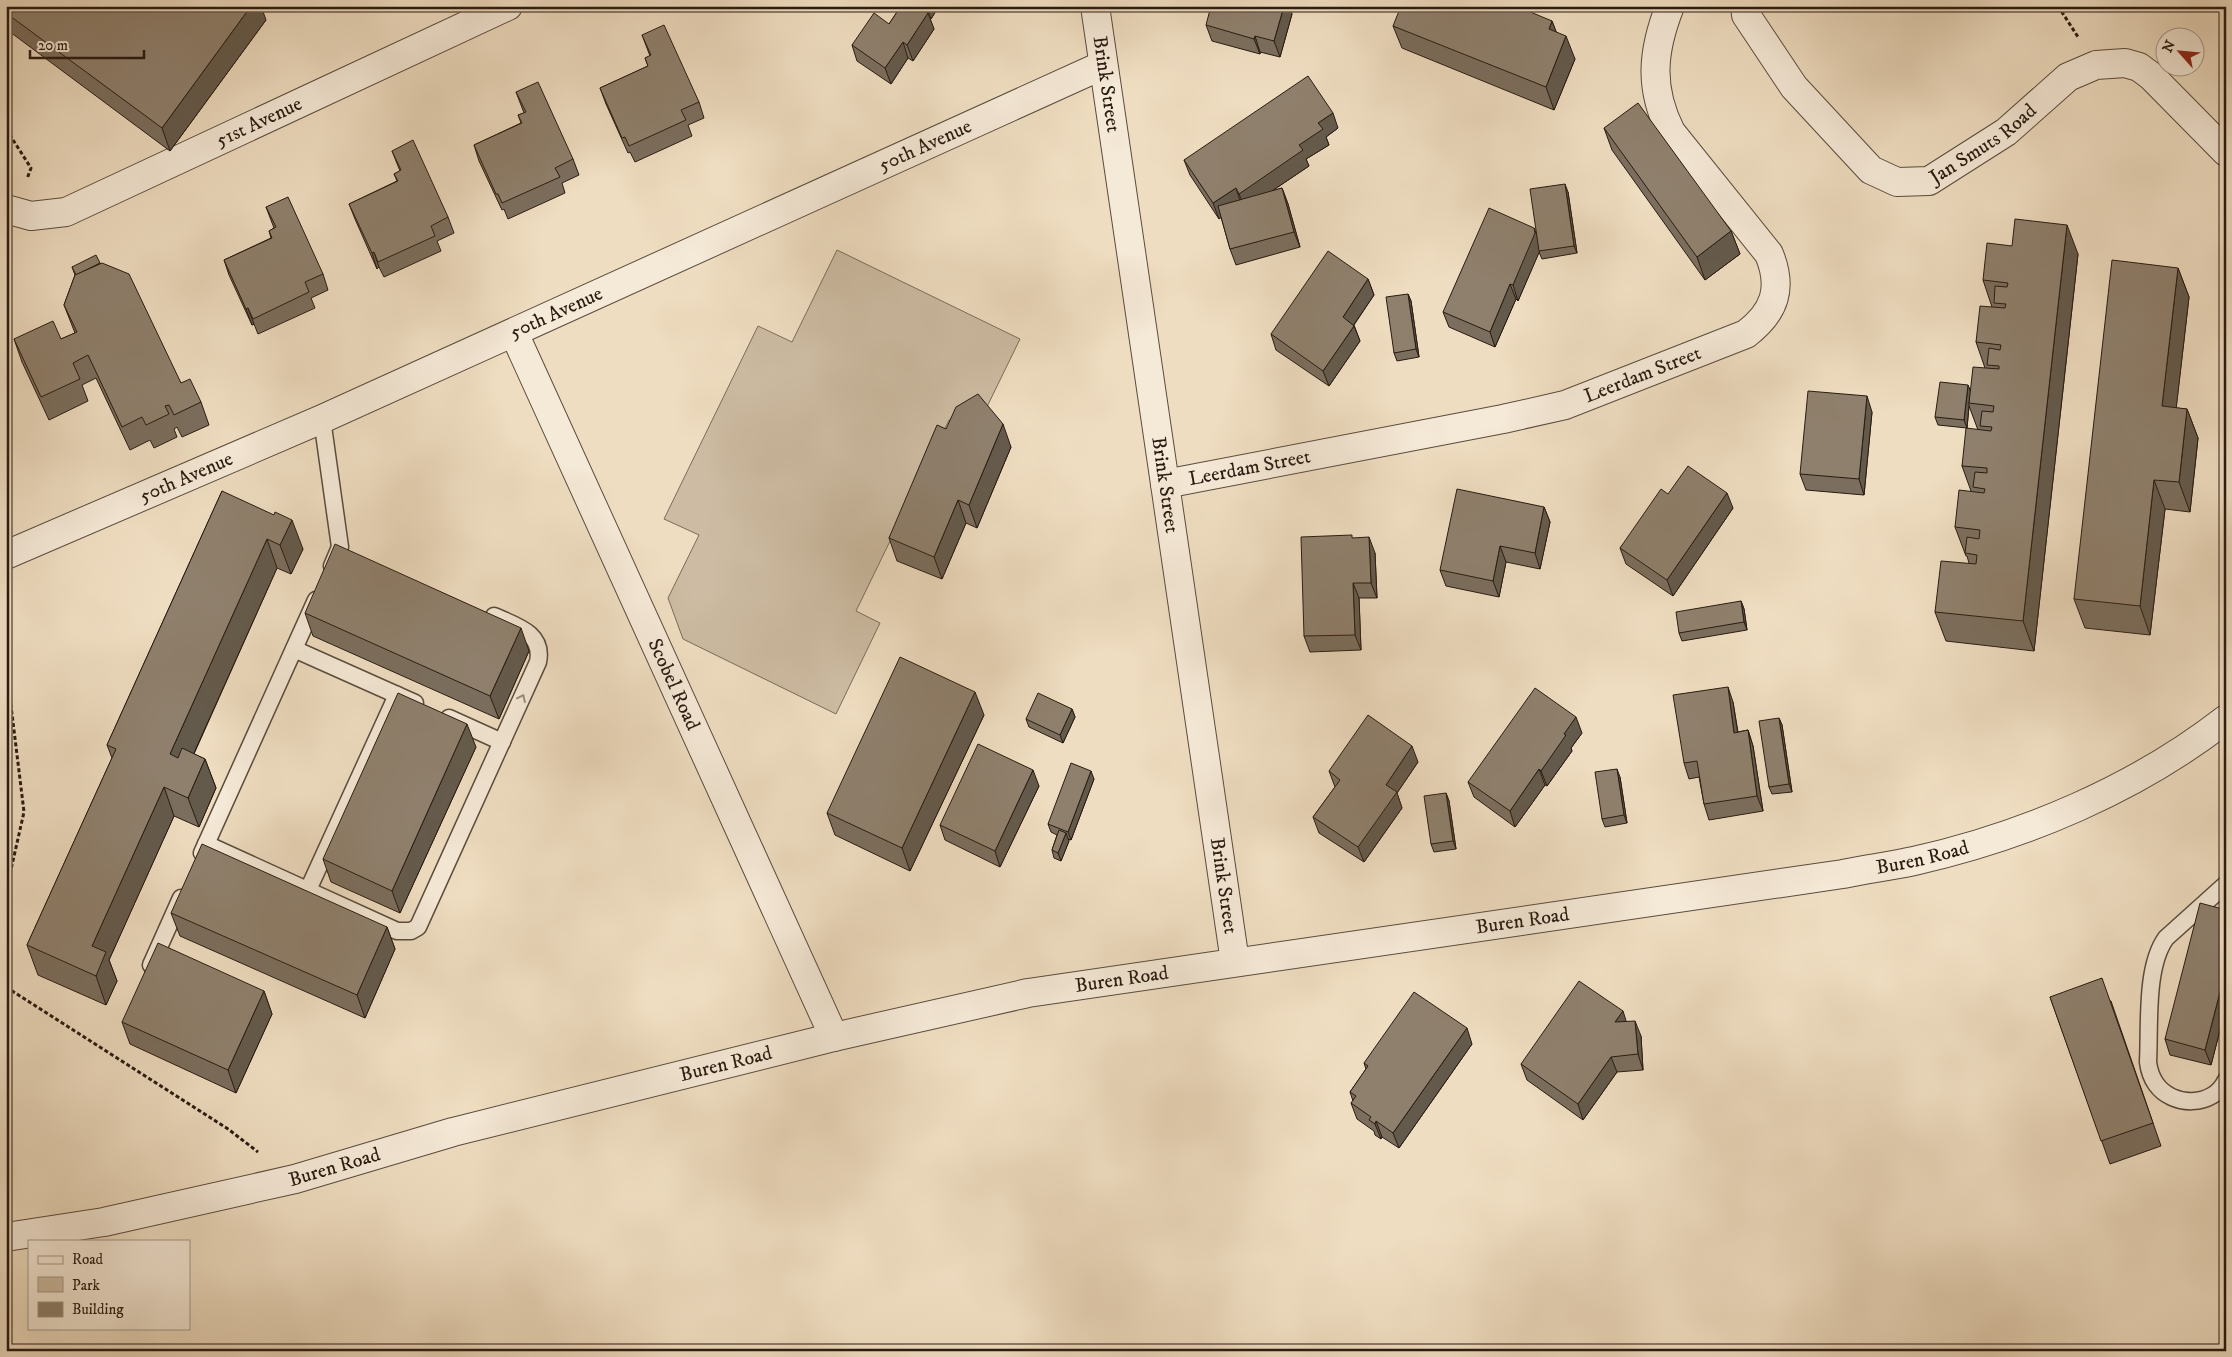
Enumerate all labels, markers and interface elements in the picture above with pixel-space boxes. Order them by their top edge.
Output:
scale bar [30,28,144,60]
north arrow [2154,28,2204,78]
street label: Brink Street [1087,34,1126,134]
text: 20 m [38,36,68,55]
text: N [2159,37,2180,56]
street label: 51st Avenue [212,91,306,153]
street label: Jan Smuts Road [1923,98,2042,191]
street label: 50th Avenue [874,114,975,178]
street label: 50th Avenue [506,281,607,345]
street label: Leerdam Street [1580,340,1705,409]
street label: Brink Street [1146,435,1185,535]
street label: Leerdam Street [1186,444,1312,492]
street label: 50th Avenue [135,446,237,509]
street label: Scobel Road [642,635,705,734]
one-way arrow [516,694,527,703]
street label: Buren Road [1874,835,1972,880]
street label: Brink Street [1204,836,1243,935]
street label: Buren Road [1474,902,1571,940]
street label: Buren Road [1073,960,1170,999]
street label: Buren Road [677,1040,775,1087]
street label: Buren Road [286,1142,383,1193]
legend [28,1240,190,1330]
text: Road [72,1250,104,1269]
text: Park [72,1276,101,1295]
text: Building [72,1300,124,1319]

